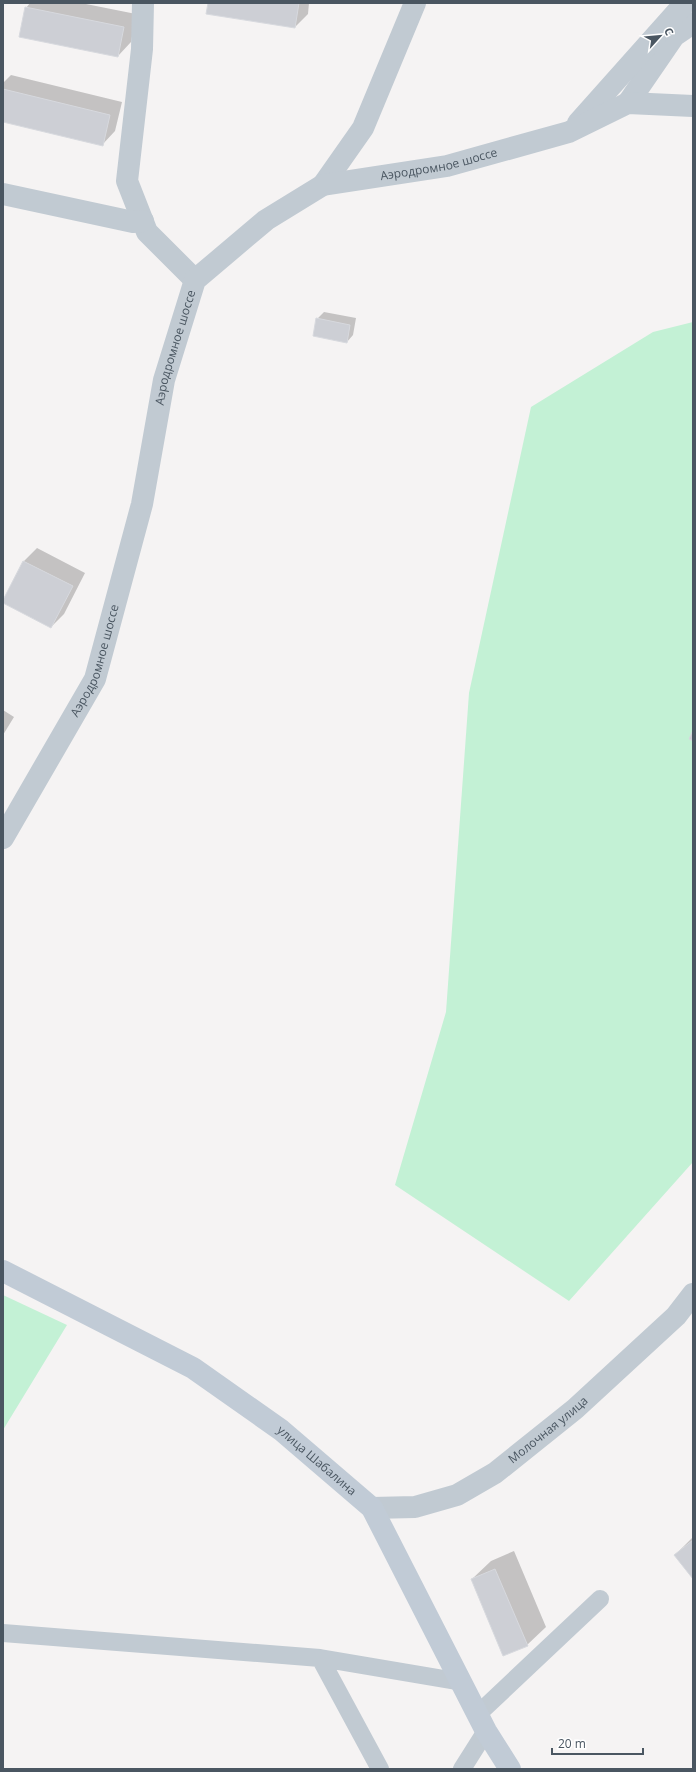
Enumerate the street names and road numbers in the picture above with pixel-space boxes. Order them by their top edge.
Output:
street label: Аэродромное шоссе [379,143,499,184]
street label: Аэродромное шоссе [151,288,199,406]
street label: Аэродромное шоссе [66,602,123,720]
street label: Молочная улица [504,1392,591,1467]
street label: улица Шабалина [274,1421,360,1499]

